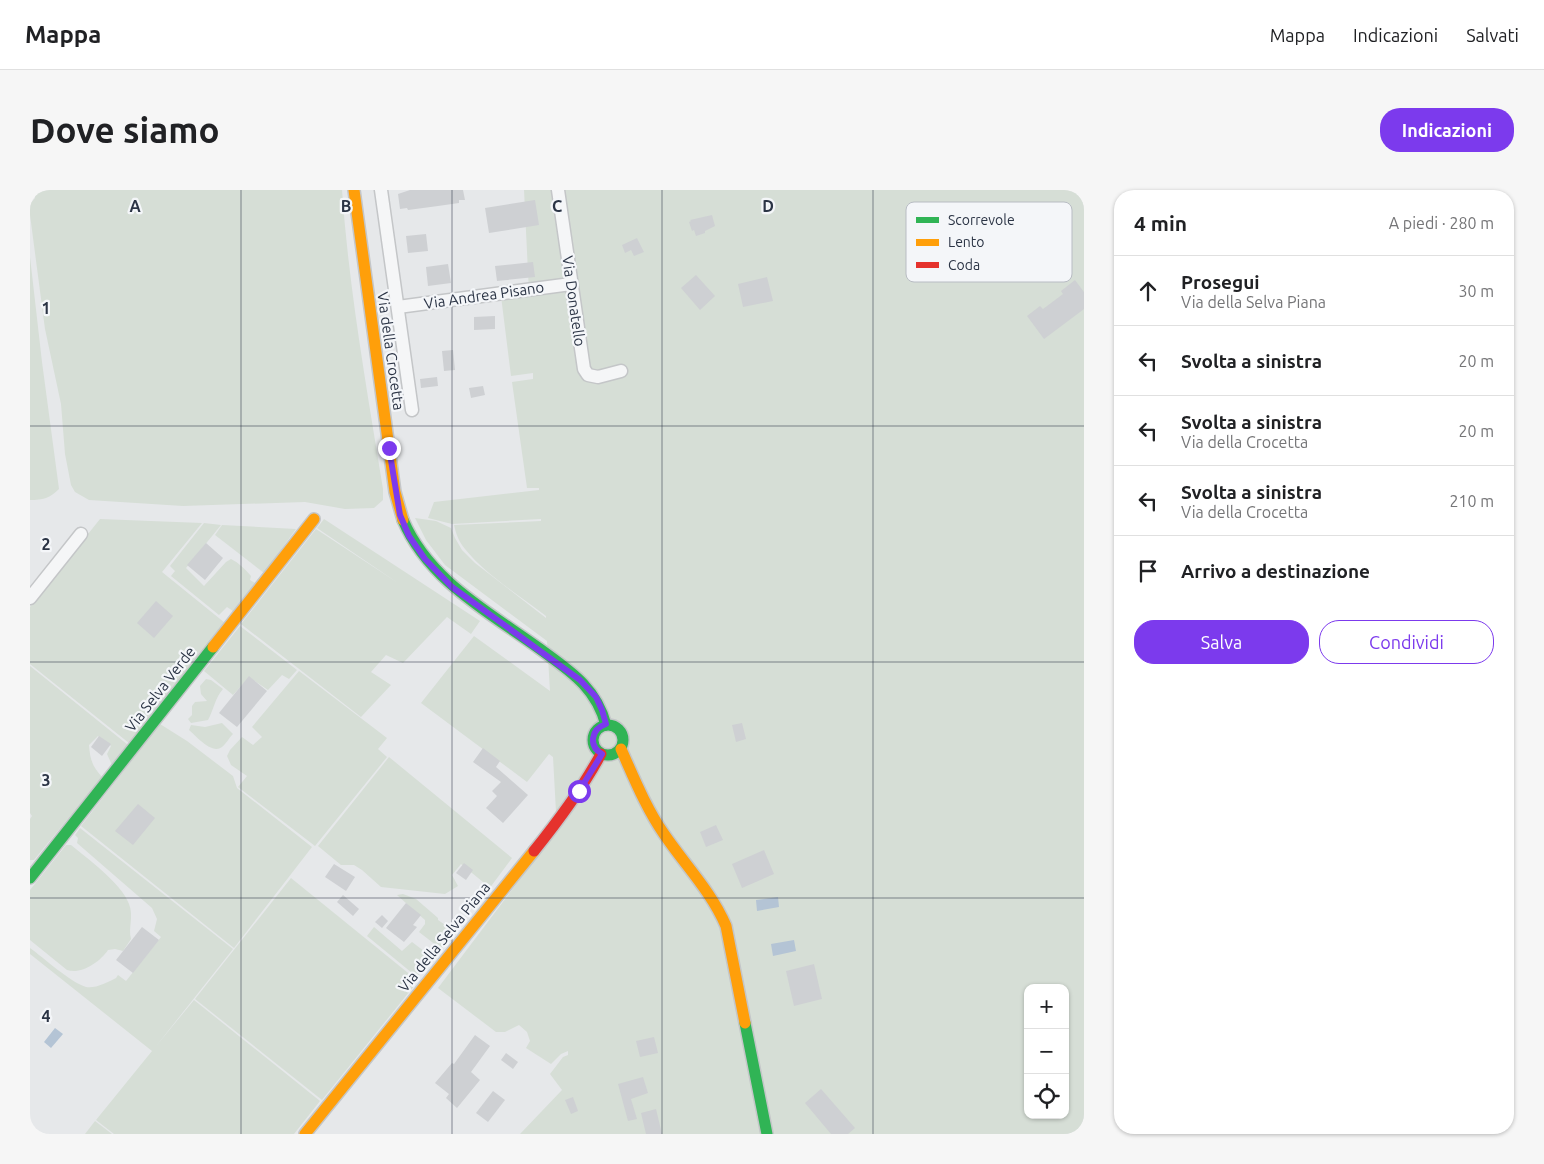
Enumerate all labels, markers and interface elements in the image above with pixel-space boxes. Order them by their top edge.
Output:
text: Mappa [25,21,101,48]
text: Mappa [1270,25,1325,45]
text: Indicazioni [1353,25,1438,45]
text: Salvati [1466,25,1519,45]
button: Indicazioni [1380,108,1514,152]
text: Dove siamo [30,110,220,150]
text: A [129,197,141,215]
text: B [341,197,351,215]
text: C [552,197,562,215]
text: D [762,197,774,215]
legend [906,202,1072,282]
text: 4 min [1134,211,1187,235]
text: Scorrevole [948,212,1015,228]
text: A piedi · 280 m [1389,214,1494,232]
text: Lento [948,234,985,250]
street label: Via Donatello [559,255,589,347]
text: Coda [948,257,980,273]
text: Prosegui [1181,271,1260,293]
icon: ahead [1134,277,1162,305]
street label: Via Andrea Pisano [423,278,545,312]
text: 30 m [1458,282,1494,300]
street label: Via della Crocetta [374,291,408,411]
text: Via della Selva Piana [1181,293,1326,311]
text: 1 [41,299,51,317]
icon: left [1134,347,1162,375]
text: Svolta a sinistra [1181,350,1322,372]
text: 20 m [1458,352,1494,370]
text: Svolta a sinistra [1181,411,1322,433]
icon: left [1134,417,1162,445]
text: 20 m [1458,422,1494,440]
text: Via della Crocetta [1181,433,1308,451]
route end [378,437,401,460]
text: Svolta a sinistra [1181,481,1322,503]
icon: left [1134,487,1162,515]
text: 210 m [1449,492,1494,510]
text: Via della Crocetta [1181,503,1308,521]
text: 2 [41,535,51,553]
icon: arrive [1134,557,1162,585]
text: Arrivo a destinazione [1181,560,1370,582]
button: Salva [1134,620,1309,664]
button: Condividi [1319,620,1494,664]
street label: Via Selva Verde [122,643,198,735]
text: 3 [41,771,51,789]
route start [568,780,591,803]
street label: Via della Selva Piana [395,879,493,995]
map controls [1024,984,1069,1119]
button: + [1024,984,1069,1029]
text: 4 [41,1007,51,1025]
button: − [1024,1029,1069,1074]
button: locate [1024,1074,1069,1119]

